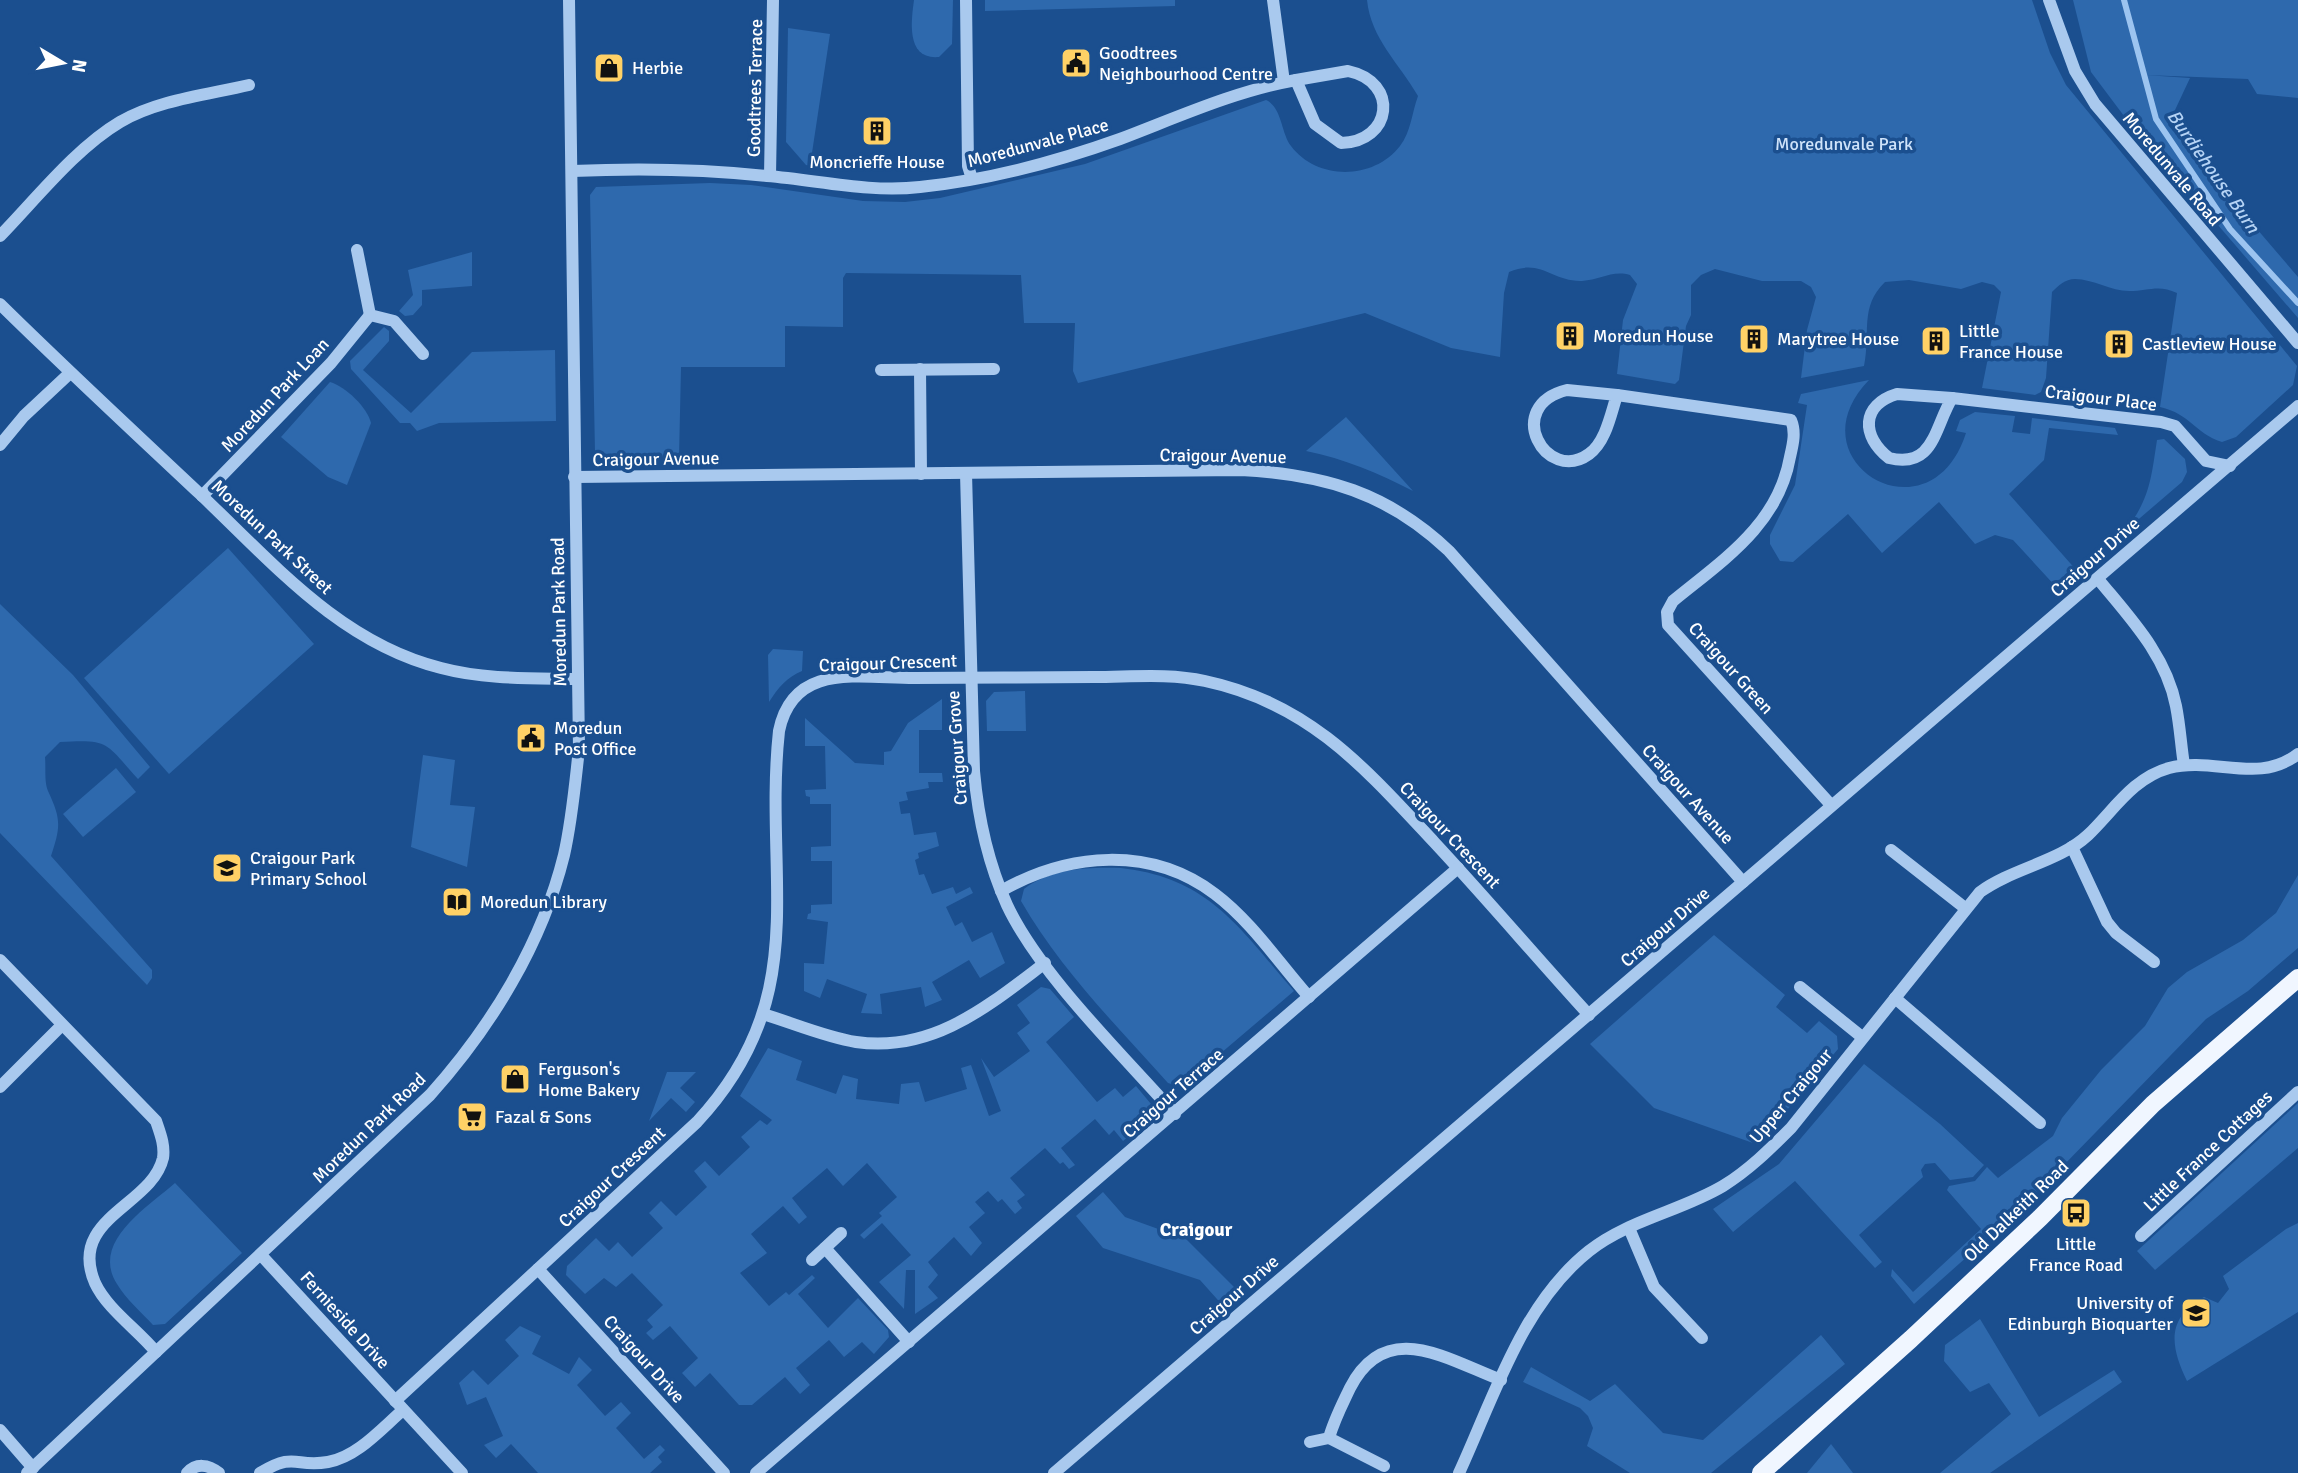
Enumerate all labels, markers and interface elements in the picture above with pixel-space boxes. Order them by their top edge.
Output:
street label: Goodtrees Terrace [743,19,767,157]
north arrow [28,28,98,98]
place label: Goodtrees Neighbourhood Centre [1099,42,1273,85]
public building icon: Goodtrees Neighbourhood Centre [1059,46,1093,80]
shop icon: Herbie [592,51,626,85]
text: N [66,57,92,74]
place label: Herbie [632,57,683,79]
water label: Burdiehouse Burn [2162,105,2265,238]
street label: Moredunvale Road [2118,108,2226,230]
building icon: Moncrieffe House [860,114,894,148]
street label: Moredunvale Place [965,114,1111,172]
park label: Moredunvale Park [1775,133,1913,155]
place label: Moncrieffe House [809,151,945,173]
building icon: Moredun House [1553,319,1587,353]
place label: Little France House [1959,320,2063,363]
building icon: Marytree House [1737,322,1771,356]
building icon: Little France House [1919,324,1953,358]
place label: Moredun House [1593,325,1714,347]
building icon: Castleview House [2102,327,2136,361]
place label: Marytree House [1777,328,1899,350]
street label: Moredun Park Loan [216,333,334,457]
place label: Castleview House [2142,333,2277,355]
street label: Craigour Place [2044,380,2158,416]
street label: Craigour Avenue [1159,444,1287,468]
street label: Craigour Avenue [592,447,720,471]
street label: Moredun Park Street [207,475,337,599]
street label: Craigour Drive [2046,512,2144,602]
street label: Moredun Park Road [547,537,571,687]
street label: Craigour Green [1684,617,1778,719]
street label: Craigour Crescent [819,650,957,676]
street label: Craigour Grove [942,690,972,806]
place label: Moredun Post Office [554,717,636,760]
public building icon: Moredun Post Office [514,721,548,755]
street label: Craigour Avenue [1637,739,1739,849]
street label: Craigour Crescent [1395,777,1505,893]
place label: Craigour Park Primary School [250,847,367,890]
school or university icon: Craigour Park Primary School [210,851,244,885]
street label: Craigour Drive [1616,882,1714,972]
library icon: Moredun Library [440,885,474,919]
place label: Moredun Library [480,891,607,913]
street label: Craigour Terrace [1118,1043,1228,1143]
street label: Upper Craigour [1745,1044,1837,1148]
place label: Ferguson's Home Bakery [538,1058,641,1101]
shop icon: Ferguson's Home Bakery [498,1062,532,1096]
street label: Moredun Park Road [308,1068,430,1188]
street label: Little France Cottages [2139,1085,2277,1216]
supermarket icon: Fazal & Sons [455,1100,489,1134]
place label: Fazal & Sons [495,1106,592,1128]
street label: Craigour Crescent [554,1122,670,1232]
street label: Old Dalkeith Road [1959,1155,2073,1267]
bus stop icon: Little France Road [2059,1196,2093,1230]
district label: Craigour [1160,1218,1233,1242]
place label: Little France Road [2029,1233,2123,1276]
street label: Craigour Drive [1185,1250,1283,1340]
street label: Fernieside Drive [295,1267,395,1373]
place label: University of Edinburgh Bioquarter [2007,1292,2174,1335]
school or university icon: University of Edinburgh Bioquarter [2179,1296,2213,1330]
street label: Craigour Drive [599,1310,689,1408]

